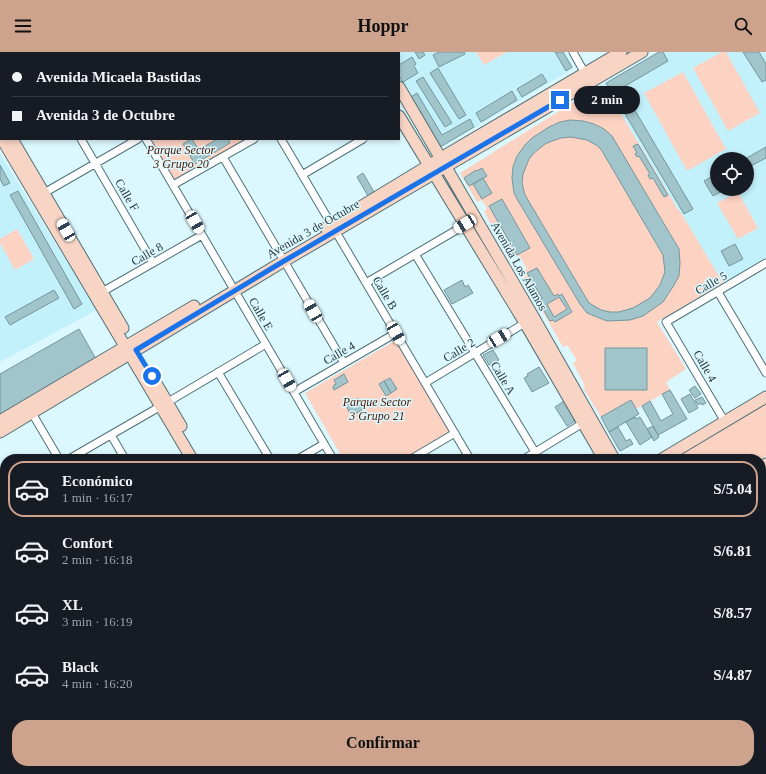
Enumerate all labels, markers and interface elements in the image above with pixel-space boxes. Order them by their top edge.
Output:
icon: menu [12,15,34,37]
icon: search [732,15,754,37]
text: Hoppr [357,16,409,36]
text: Avenida Micaela Bastidas [36,69,201,85]
callout: 2 min [574,86,640,114]
route end [551,91,569,109]
text: 2 min [591,92,623,107]
text: Avenida 3 de Octubre [36,107,175,123]
park label: Parque Sector 3 Grupo 20 [146,143,216,171]
map controls [710,152,754,196]
button: locate [710,152,754,196]
street label: Calle F [112,176,142,214]
street label: Avenida 3 de Octubre [264,197,362,261]
car [184,209,206,235]
car [452,213,478,235]
car [55,217,77,243]
street label: Avenida Los Alamos [488,219,550,313]
street label: Calle 8 [129,239,165,269]
street label: Calle 5 [693,268,729,298]
street label: Calle B [370,274,400,312]
street label: Calle E [246,295,276,333]
car [302,298,324,324]
car [385,320,407,346]
car [486,327,512,349]
street label: Calle 2 [441,335,477,365]
street label: Calle 4 [321,338,357,368]
street label: Calle 4 [690,348,720,384]
street label: Calle A [488,359,519,397]
route start [143,367,161,385]
car [276,367,298,393]
park label: Parque Sector 3 Grupo 21 [342,395,412,423]
icon: car [14,471,50,507]
text: Económico [62,473,133,489]
text: S/5.04 [713,481,752,497]
text: 1 min · 16:17 [62,490,132,505]
icon: car [14,533,50,569]
text: Confort [62,535,113,551]
text: S/6.81 [713,543,752,559]
text: 2 min · 16:18 [62,552,132,567]
icon: car [14,595,50,631]
text: XL [62,597,83,613]
text: S/8.57 [713,605,752,621]
text: 3 min · 16:19 [62,614,132,629]
icon: car [14,657,50,693]
text: Black [62,659,99,675]
text: S/4.87 [713,667,752,683]
text: 4 min · 16:20 [62,676,132,691]
button: Confirmar [12,720,754,766]

